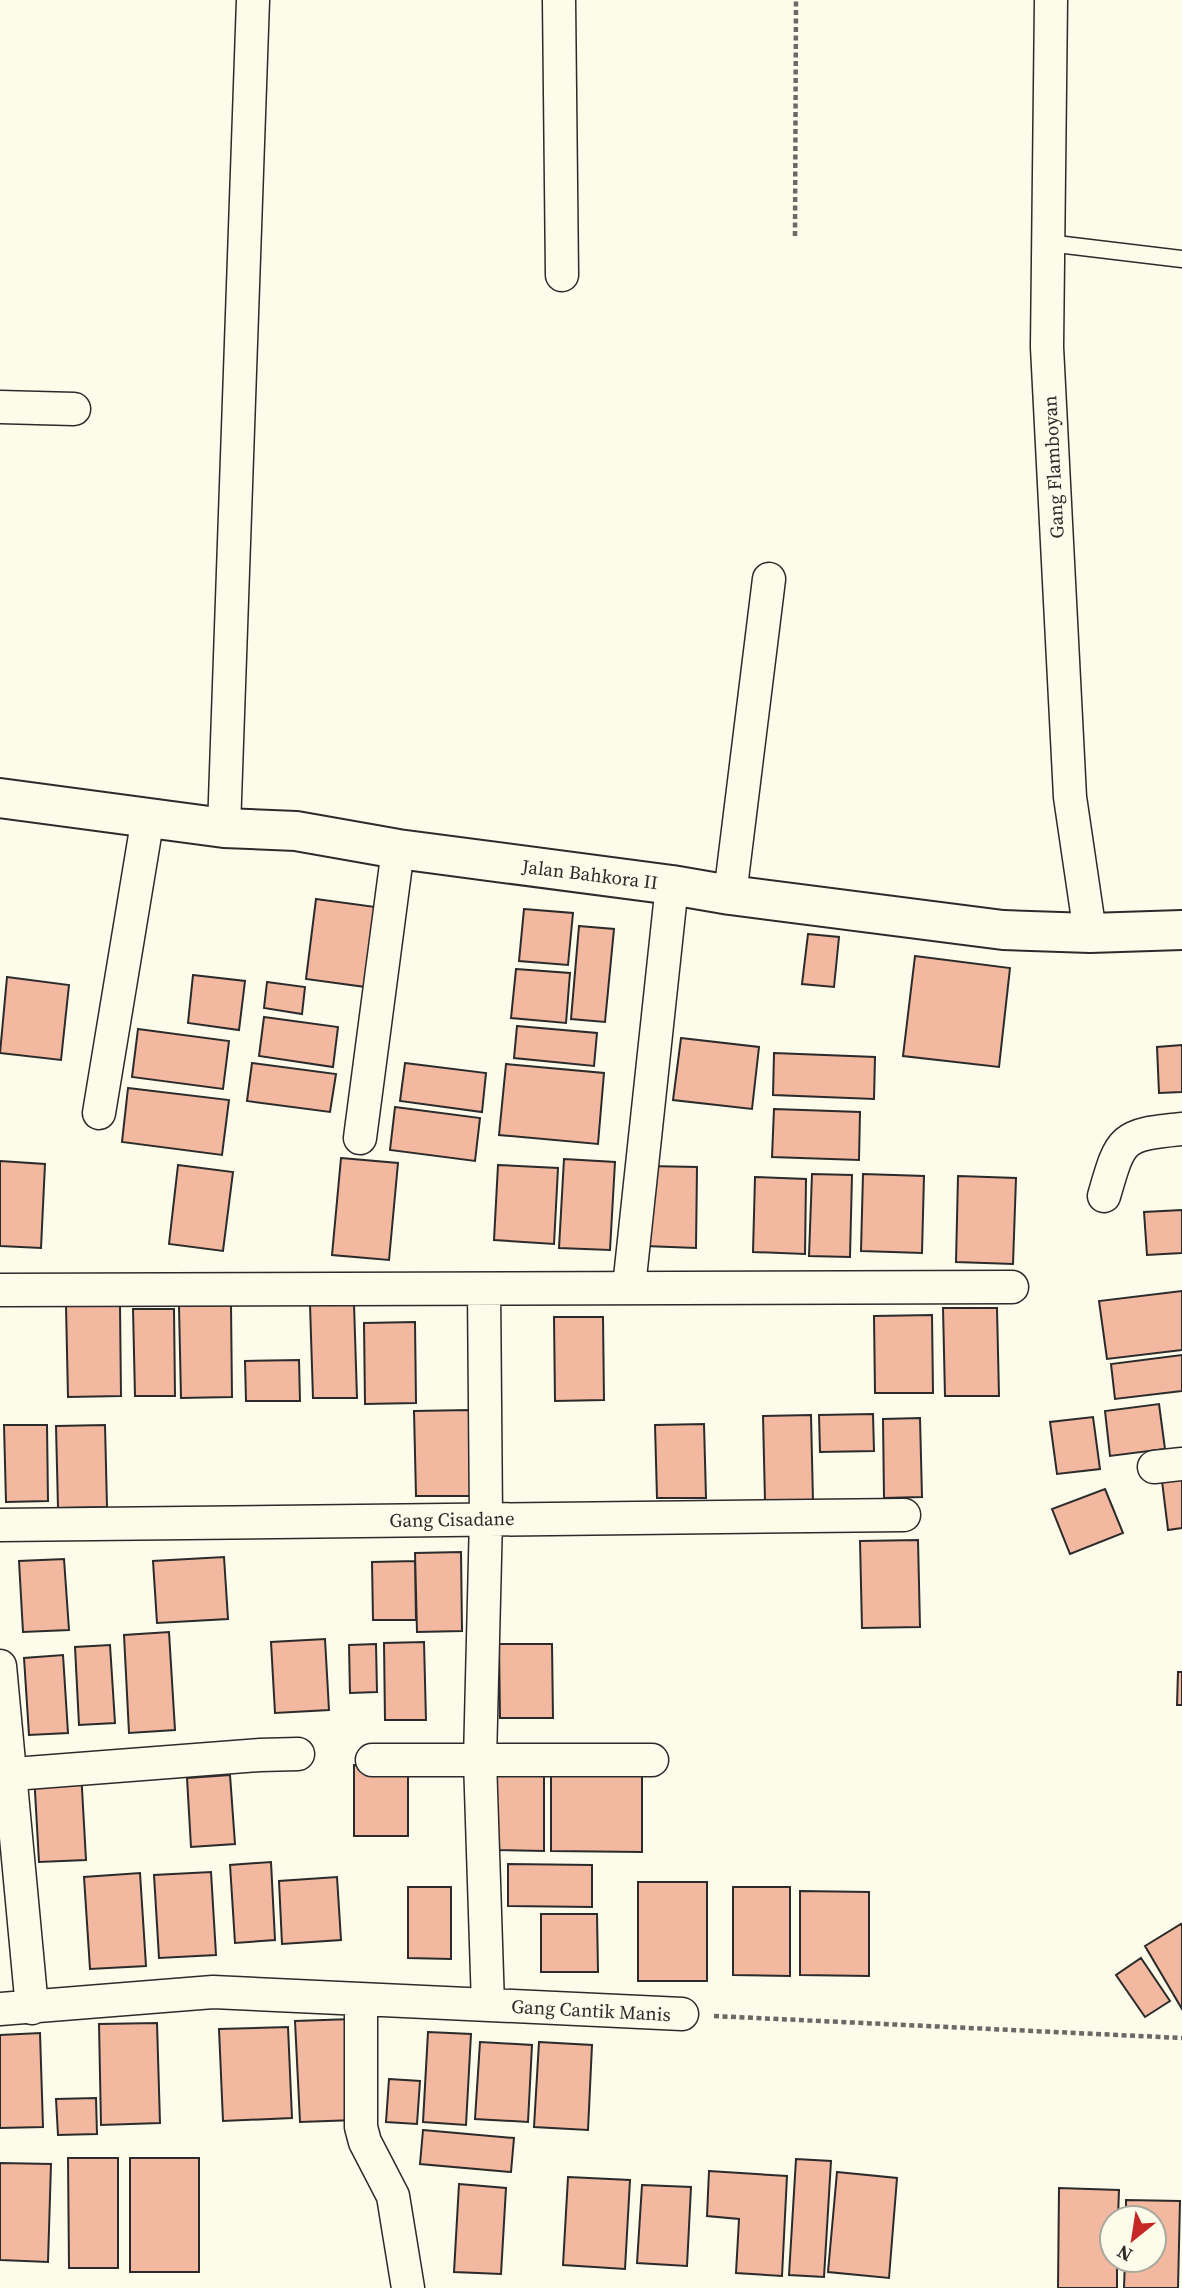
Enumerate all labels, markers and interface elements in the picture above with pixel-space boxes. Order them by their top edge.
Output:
street label: Gang Flamboyan [1036,395,1070,539]
street label: Jalan Bahkora II [520,853,659,895]
street label: Gang Cisadane [389,1505,515,1533]
street label: Gang Cantik Manis [511,1993,671,2027]
north arrow [1098,2204,1168,2274]
text: N [1112,2239,1137,2268]

